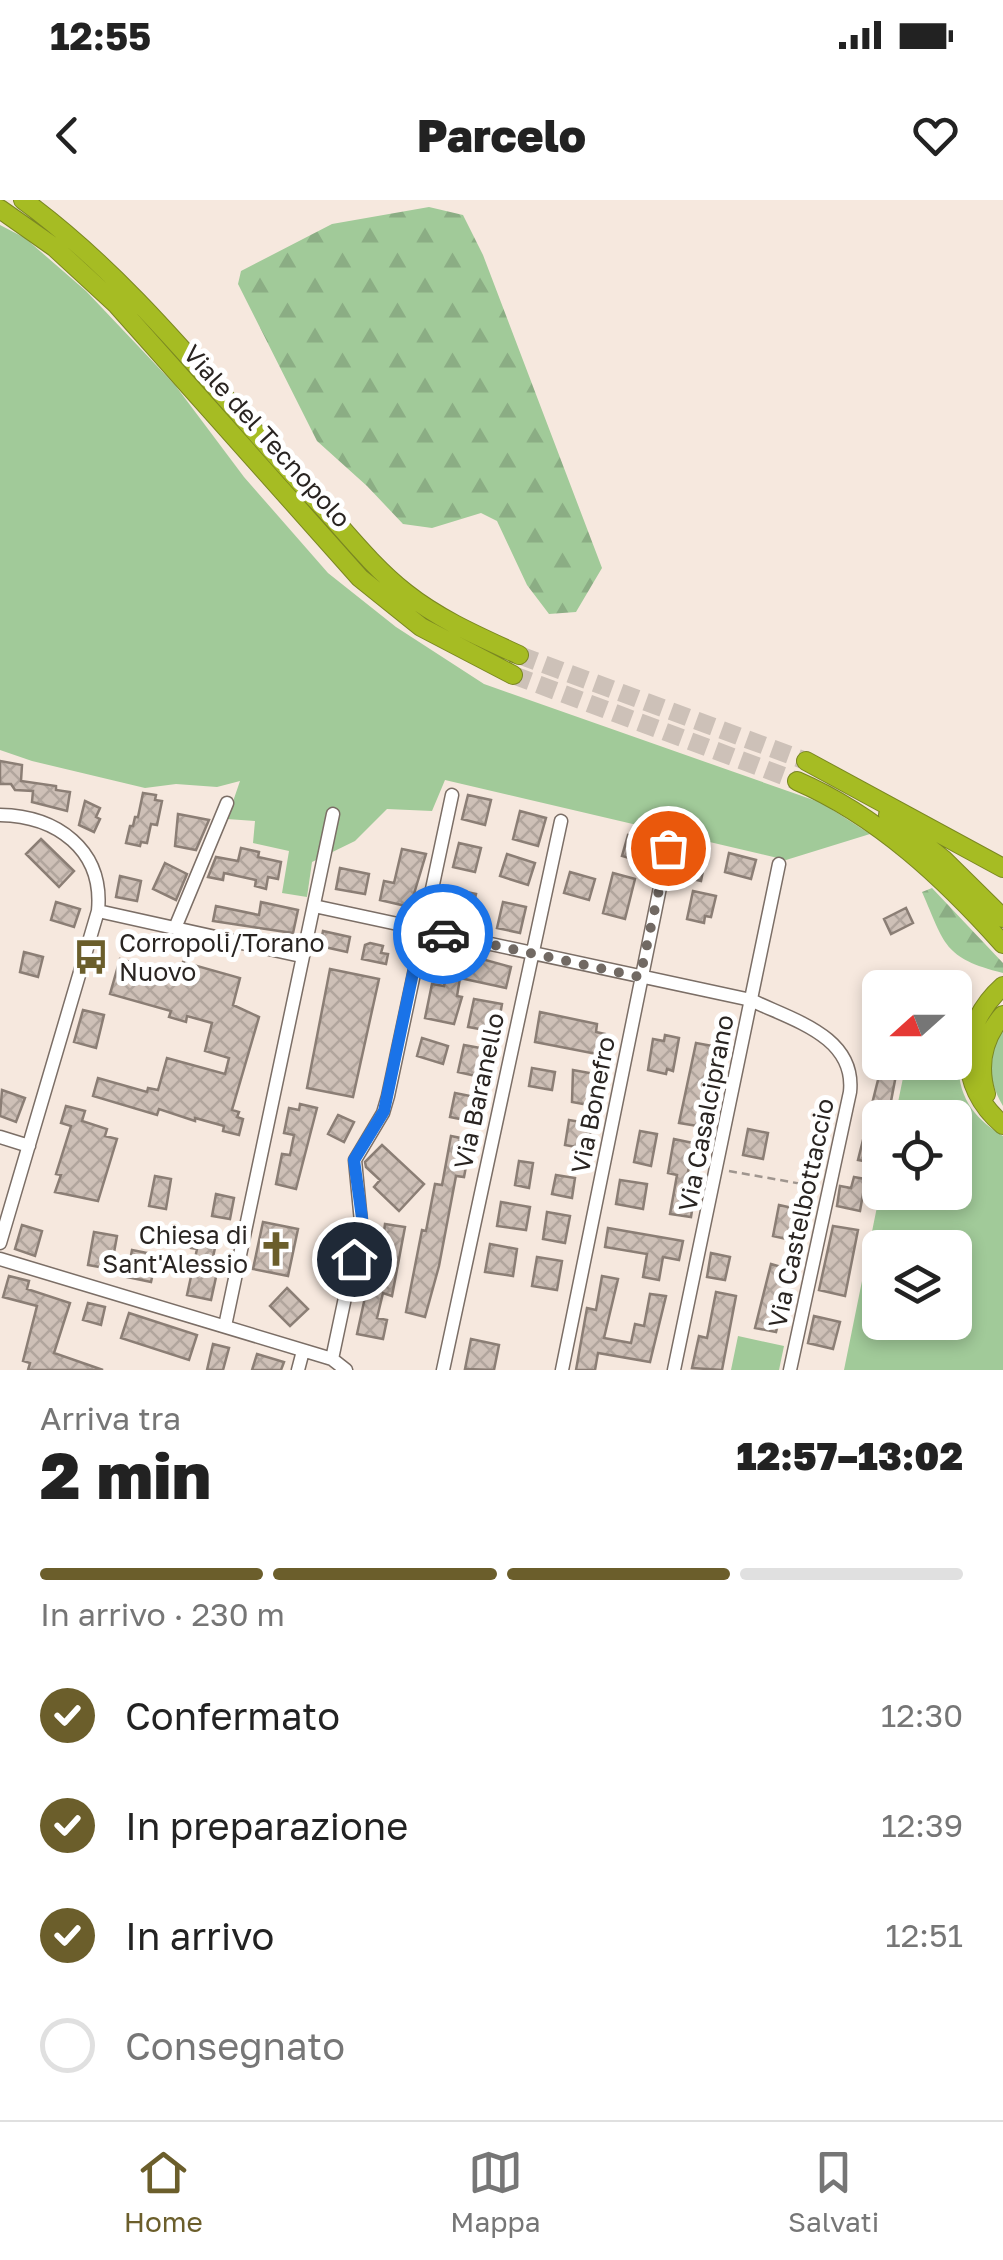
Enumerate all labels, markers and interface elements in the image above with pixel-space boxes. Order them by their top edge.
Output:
text: 12:55 [50,13,151,58]
icon: back [40,108,95,163]
text: Parcelo [417,108,586,162]
icon: heart [908,108,963,163]
street label: Viale del Tecnopolo [177,338,358,533]
pin [626,806,711,891]
icon: bag [641,821,696,876]
courier [393,884,493,984]
icon: car [416,907,471,962]
place label: Corropoli/Torano Nuovo [119,927,325,987]
bus stop icon: Corropoli/Torano Nuovo [72,938,110,976]
north arrow [862,970,972,1080]
map controls [862,970,972,1340]
street label: Via Baranello [447,1010,510,1172]
street label: Via Casalciprano [671,1012,740,1214]
street label: Via Bonefro [564,1034,621,1176]
street label: Via Castelbottaccio [761,1095,840,1331]
button: locate [862,1100,972,1210]
pin [312,1217,397,1302]
place label: Chiesa di Sant'Alessio [102,1219,248,1279]
church icon: Chiesa di Sant'Alessio [257,1230,295,1268]
button: layers [862,1230,972,1340]
icon: home [327,1232,382,1287]
text: Arriva tra [40,1399,181,1437]
text: 12:57–13:02 [737,1433,963,1478]
text: 2 min [40,1435,211,1513]
text: In arrivo · 230 m [40,1595,285,1633]
icon: check [40,1688,95,1743]
text: Confermato [125,1693,340,1738]
text: 12:30 [881,1696,963,1734]
icon: check [40,1798,95,1853]
text: In preparazione [125,1803,408,1848]
text: 12:39 [881,1806,963,1844]
icon: check [40,1908,95,1963]
text: In arrivo [125,1913,274,1958]
text: 12:51 [885,1916,963,1954]
text: Consegnato [125,2023,345,2068]
tab: Home [124,2145,203,2238]
tab: Mappa [450,2145,541,2238]
tab: Salvati [788,2145,879,2238]

